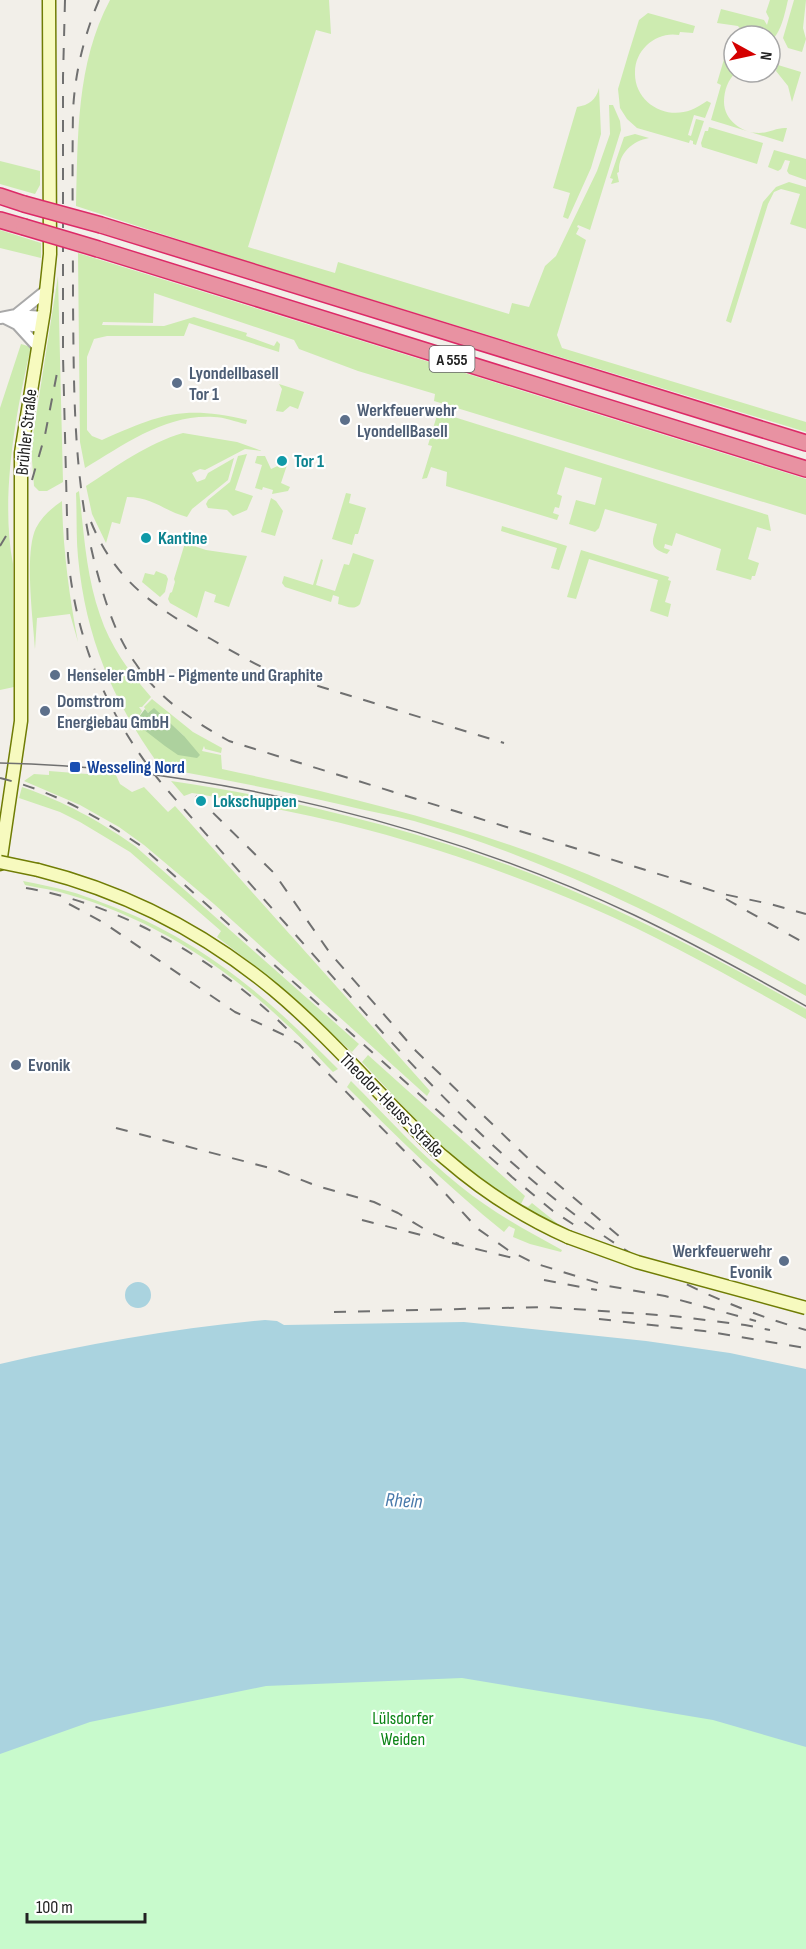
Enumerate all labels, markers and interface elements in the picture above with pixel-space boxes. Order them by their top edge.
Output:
north arrow [722,24,782,84]
text: N [755,50,775,61]
road number: A 555 [430,346,474,372]
place label: Lyondellbasell Tor 1 [189,363,279,405]
marker: Lyondellbasell Tor 1 [170,376,184,390]
street label: Brühler Straße [12,388,41,476]
place label: Werkfeuerwehr LyondellBasell [357,400,457,442]
marker: Werkfeuerwehr LyondellBasell [338,413,352,427]
place label: Tor 1 [294,451,324,472]
marker: Tor 1 [275,454,289,468]
place label: Kantine [158,528,207,549]
marker: Kantine [139,531,153,545]
place label: Henseler GmbH - Pigmente und Graphite [67,665,323,686]
marker: Henseler GmbH - Pigmente und Graphite [48,668,62,682]
place label: Domstrom Energiebau GmbH [57,691,169,733]
marker: Domstrom Energiebau GmbH [38,704,52,718]
place label: Wesseling Nord [87,757,185,778]
marker: Wesseling Nord [68,760,82,774]
place label: Lokschuppen [213,791,297,812]
marker: Lokschuppen [194,794,208,808]
street label: Theodor-Heuss-Straße [335,1049,448,1162]
place label: Evonik [28,1055,71,1076]
marker: Evonik [9,1058,23,1072]
place label: Werkfeuerwehr Evonik [672,1241,772,1283]
marker: Werkfeuerwehr Evonik [777,1254,791,1268]
water label: Rhein [385,1488,423,1514]
park label: Lülsdorfer Weiden [372,1708,434,1750]
scale bar [27,1886,146,1924]
text: 100 m [36,1897,73,1918]

